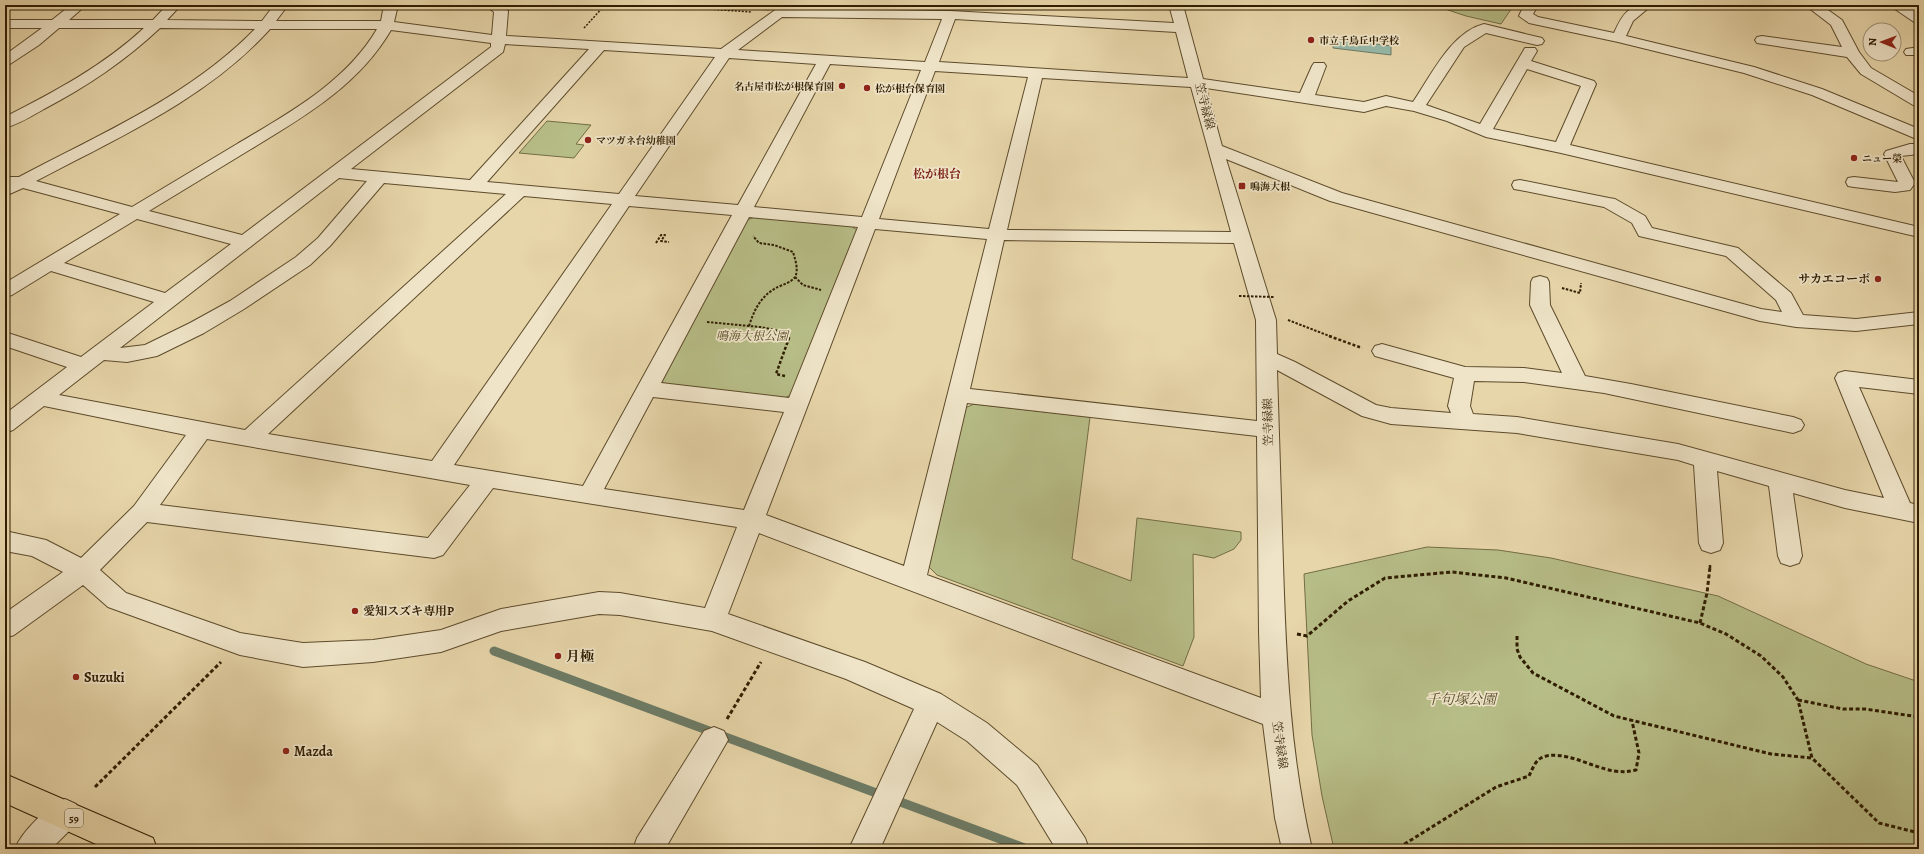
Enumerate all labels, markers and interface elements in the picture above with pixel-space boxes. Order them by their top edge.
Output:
north arrow [1862,22,1902,62]
place label: 市立千鳥丘中学校 [1319,34,1399,47]
marker: 市立千鳥丘中学校 [1306,35,1316,45]
text: N [1865,38,1880,46]
place label: 名古屋市松が根保育園 [734,80,834,93]
marker: 名古屋市松が根保育園 [837,81,847,91]
street label: 笠寺緑線 [1191,81,1219,131]
place label: 松が根台保育園 [875,82,945,95]
marker: 松が根台保育園 [862,83,872,93]
place label: マツガネ台幼稚園 [596,134,676,147]
marker: マツガネ台幼稚園 [583,135,593,145]
place label: ニュー榮 [1862,152,1902,165]
marker: ニュー榮 [1849,153,1859,163]
district label: 松が根台 [913,166,961,182]
place label: 鳴海大根 [1250,180,1291,193]
marker: 鳴海大根 [1237,181,1247,191]
place label: サカエコーポ [1798,271,1870,287]
marker: サカエコーポ [1873,274,1883,284]
park label: 鳴海大根公園 [716,328,790,344]
street label: 笠寺緑線 [1260,398,1276,446]
place label: 愛知スズキ専用P [363,603,454,619]
marker: 愛知スズキ専用P [350,606,360,616]
place label: 月極 [566,647,594,666]
marker: 月極 [553,651,563,661]
place label: Suzuki [84,668,125,687]
marker: Suzuki [71,672,81,682]
park label: 千句塚公園 [1426,690,1498,709]
street label: 笠寺緑線 [1269,720,1291,770]
place label: Mazda [294,742,333,761]
marker: Mazda [281,746,291,756]
road number: 59 [65,809,83,827]

